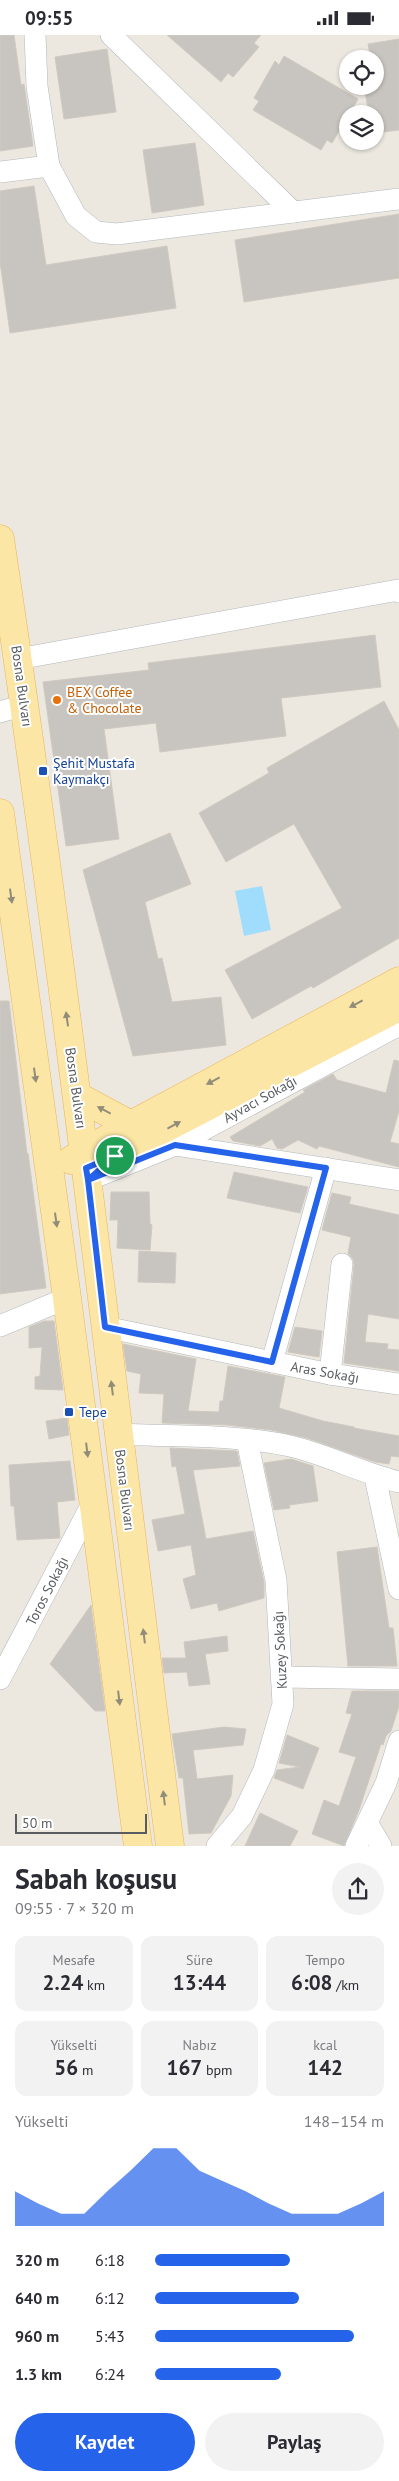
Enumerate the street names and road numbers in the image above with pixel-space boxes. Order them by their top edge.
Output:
street label: Bosna Bulvarı [7,644,37,728]
street label: Bosna Bulvarı [61,1046,91,1130]
street label: Ayvacı Sokağı [220,1071,300,1127]
street label: Aras Sokağı [289,1357,361,1387]
street label: Bosna Bulvarı [111,1448,139,1532]
street label: Toros Sokağı [22,1553,72,1629]
street label: Kuzey Sokağı [269,1611,291,1689]

